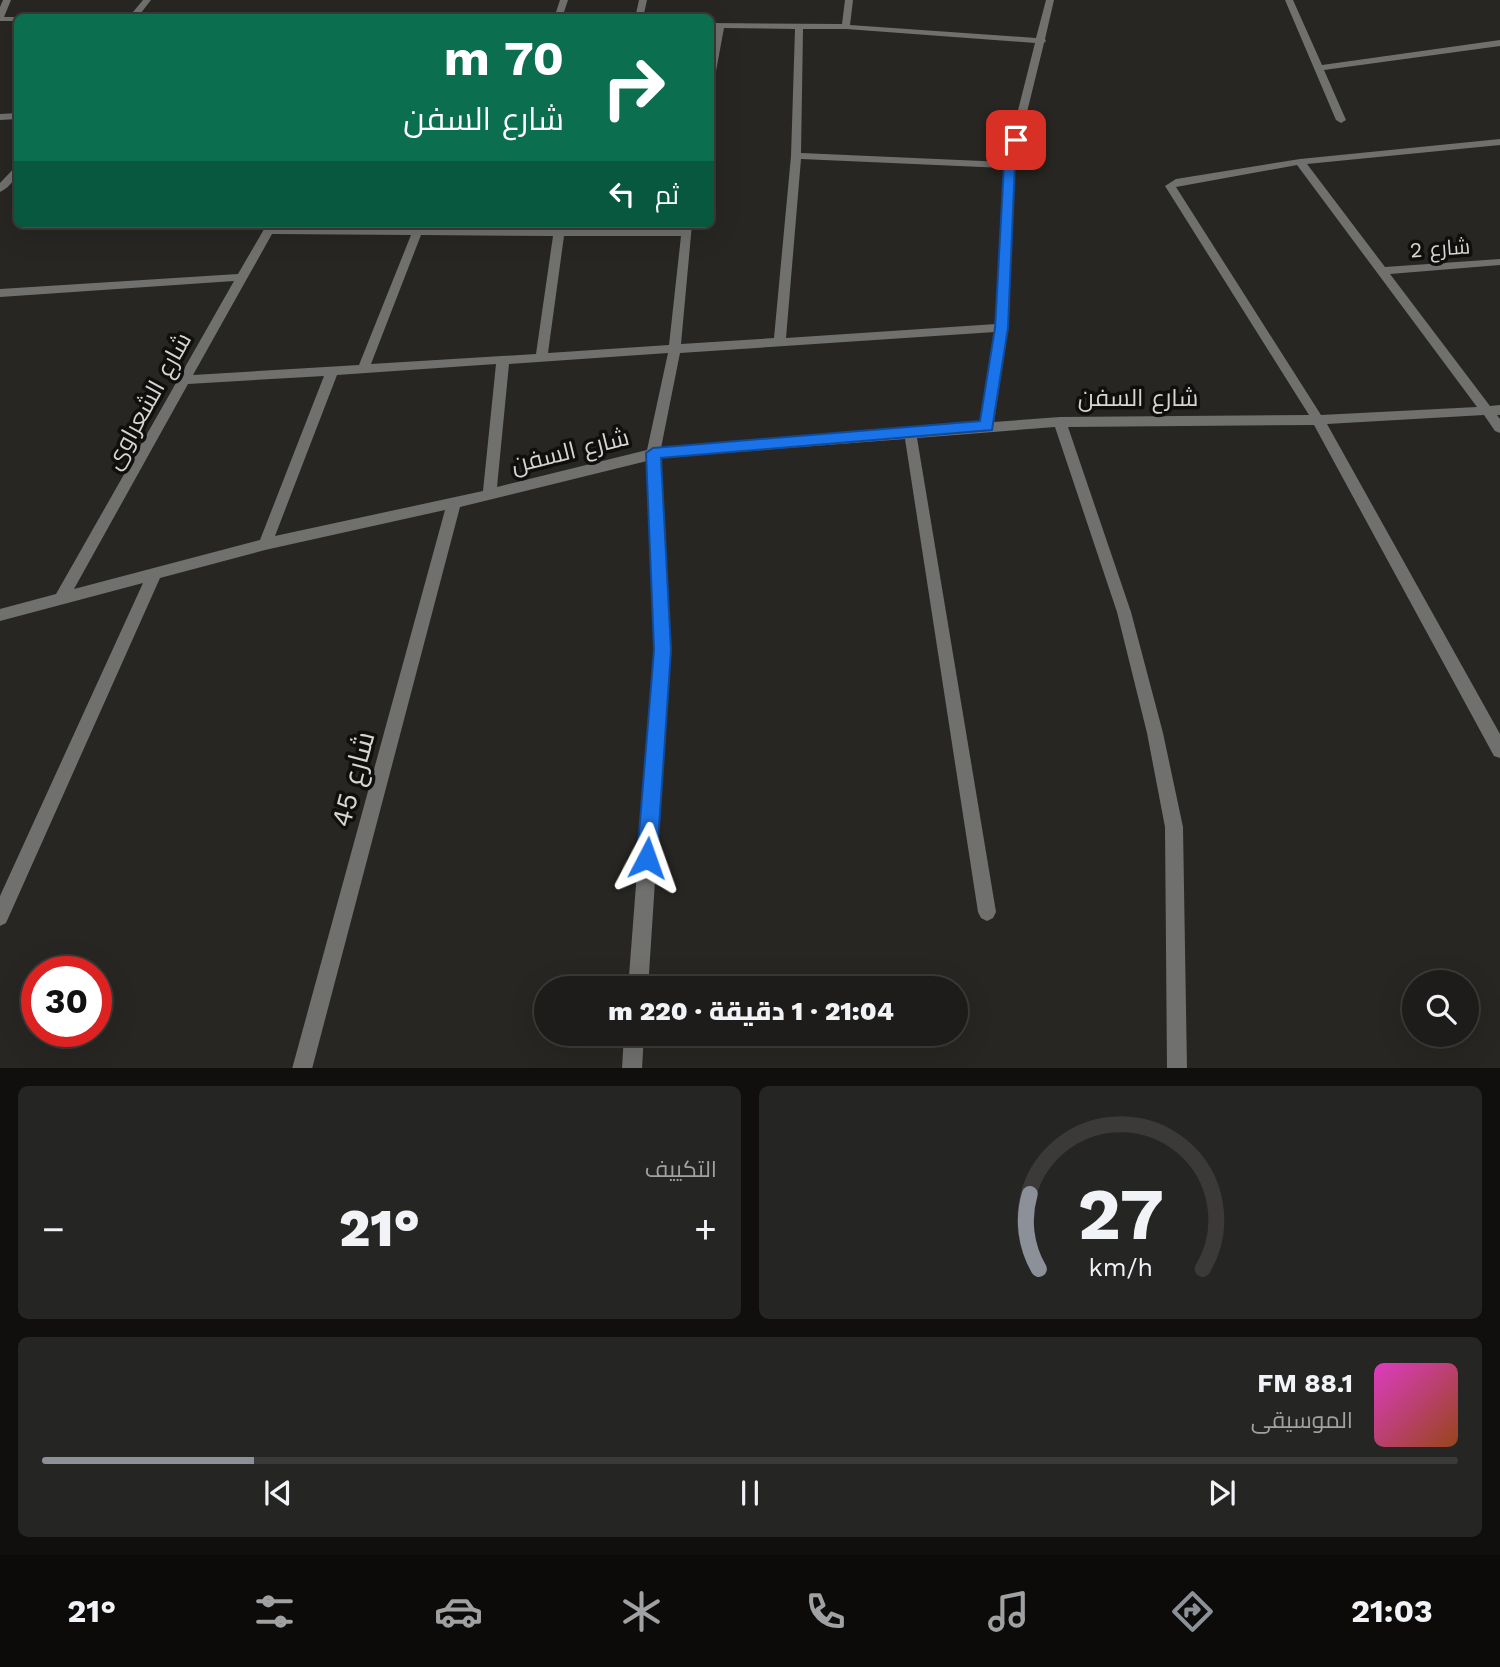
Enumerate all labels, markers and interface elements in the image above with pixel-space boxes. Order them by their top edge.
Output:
text: 70 m [444,29,564,87]
icon: right [588,42,679,133]
text: شارع السفن [403,100,564,138]
pin [986,110,1046,170]
icon: arrive [997,121,1035,159]
icon: left [603,175,641,213]
text: ثم [655,180,679,210]
street label: شارع 2 [1409,233,1471,265]
street label: شارع الشعراوى [99,328,199,475]
street label: شارع السفن [1078,384,1198,414]
street label: شارع السفن [508,423,632,481]
street label: شارع 45 [324,728,383,831]
position arrow [610,821,684,895]
speed limit sign: 30 [21,956,112,1047]
map controls [1402,970,1479,1047]
button: search [1402,970,1479,1047]
text: 21:04 · 1 دقيقة · 220 m [608,996,894,1026]
text: التكييف [645,1156,717,1183]
text: 27 [1077,1171,1164,1257]
text: 21° [339,1198,420,1259]
text: − [42,1207,65,1251]
text: + [694,1207,717,1251]
text: km/h [1088,1252,1153,1281]
text: 88.1 FM [1257,1368,1353,1398]
text: الموسيقى [1251,1407,1353,1434]
icon: previous [259,1474,297,1512]
icon: pause [731,1474,769,1512]
icon: next [1203,1474,1241,1512]
icon: filters [250,1587,299,1636]
icon: car [434,1587,483,1636]
icon: climate [617,1587,666,1636]
icon: phone [801,1587,850,1636]
icon: music [984,1587,1033,1636]
icon: directions [1168,1587,1217,1636]
text: 21° [67,1592,116,1630]
text: 21:03 [1351,1592,1433,1630]

